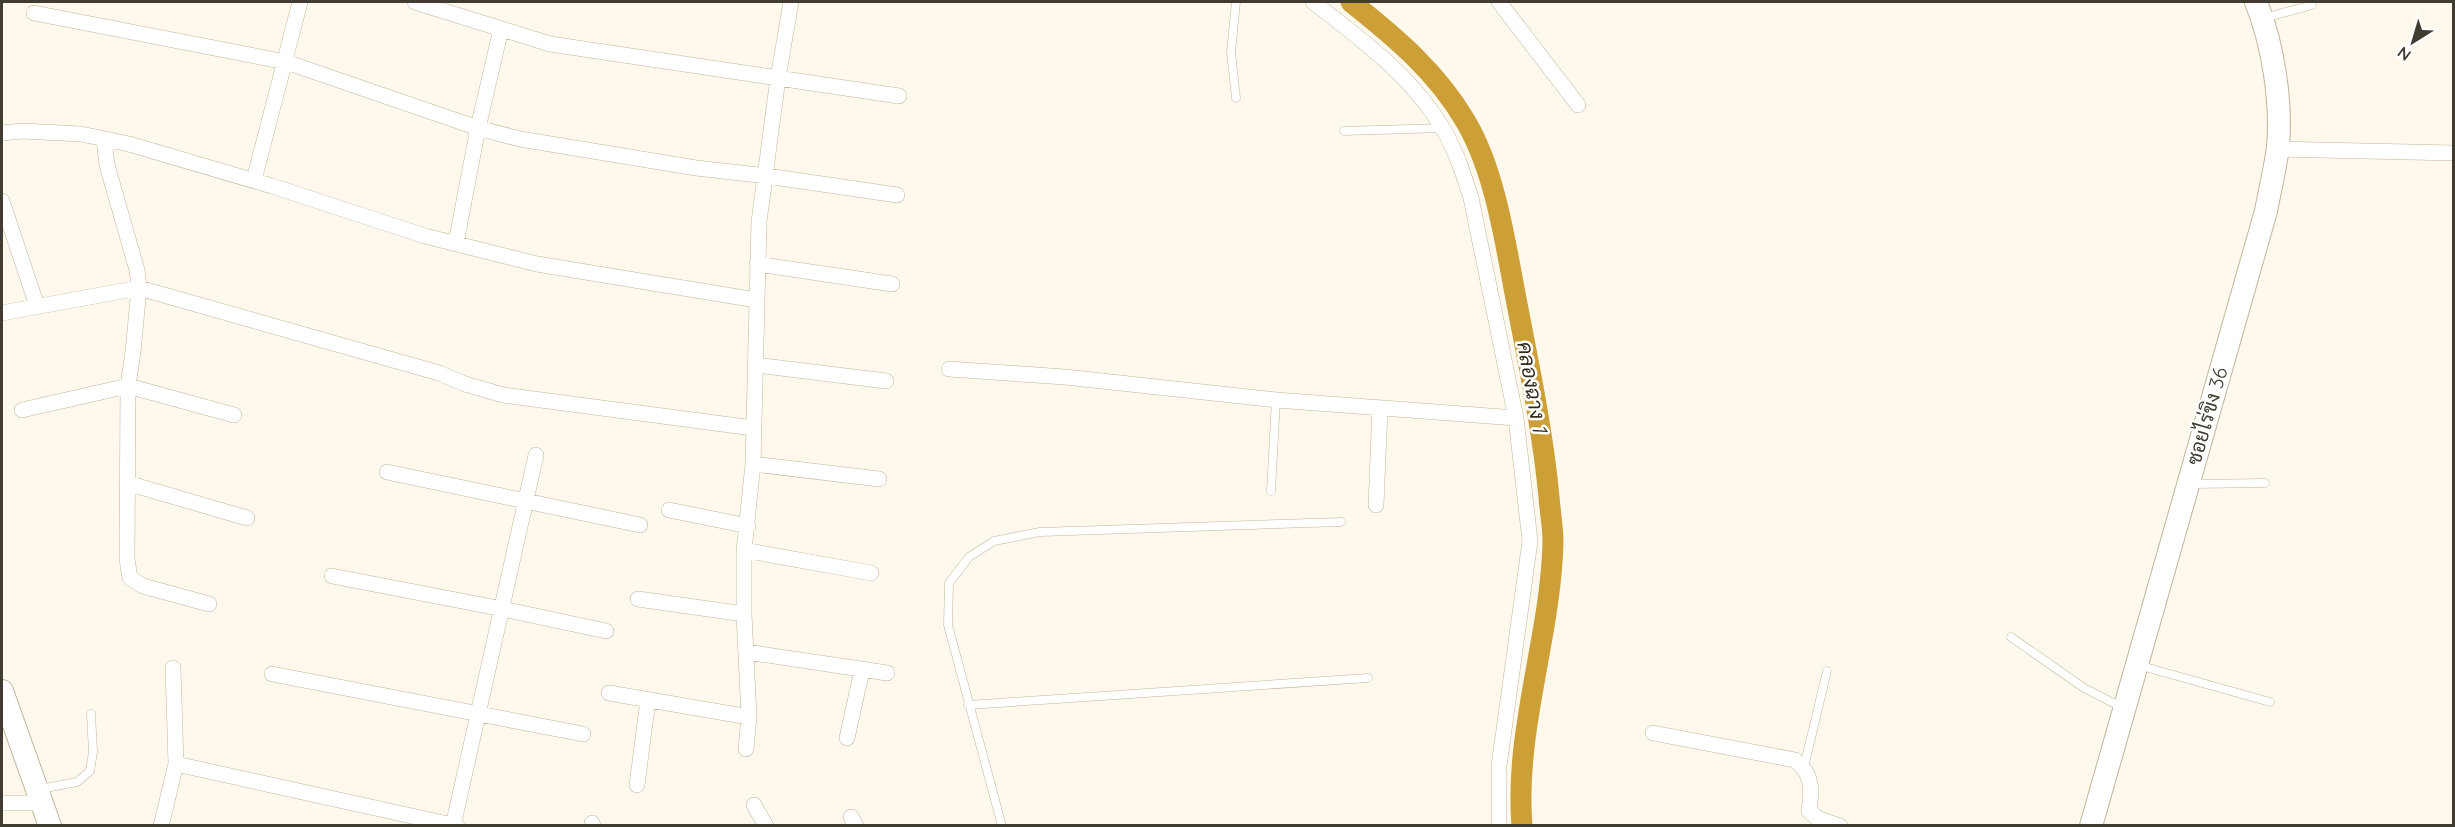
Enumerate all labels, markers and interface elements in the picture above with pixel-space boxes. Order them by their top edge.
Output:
north arrow [2383,12,2443,72]
text: N [2393,42,2415,66]
water label: คลองฉาง 1 [1512,339,1554,437]
street label: ซอยไร่ขิง 36 [2181,364,2232,468]

